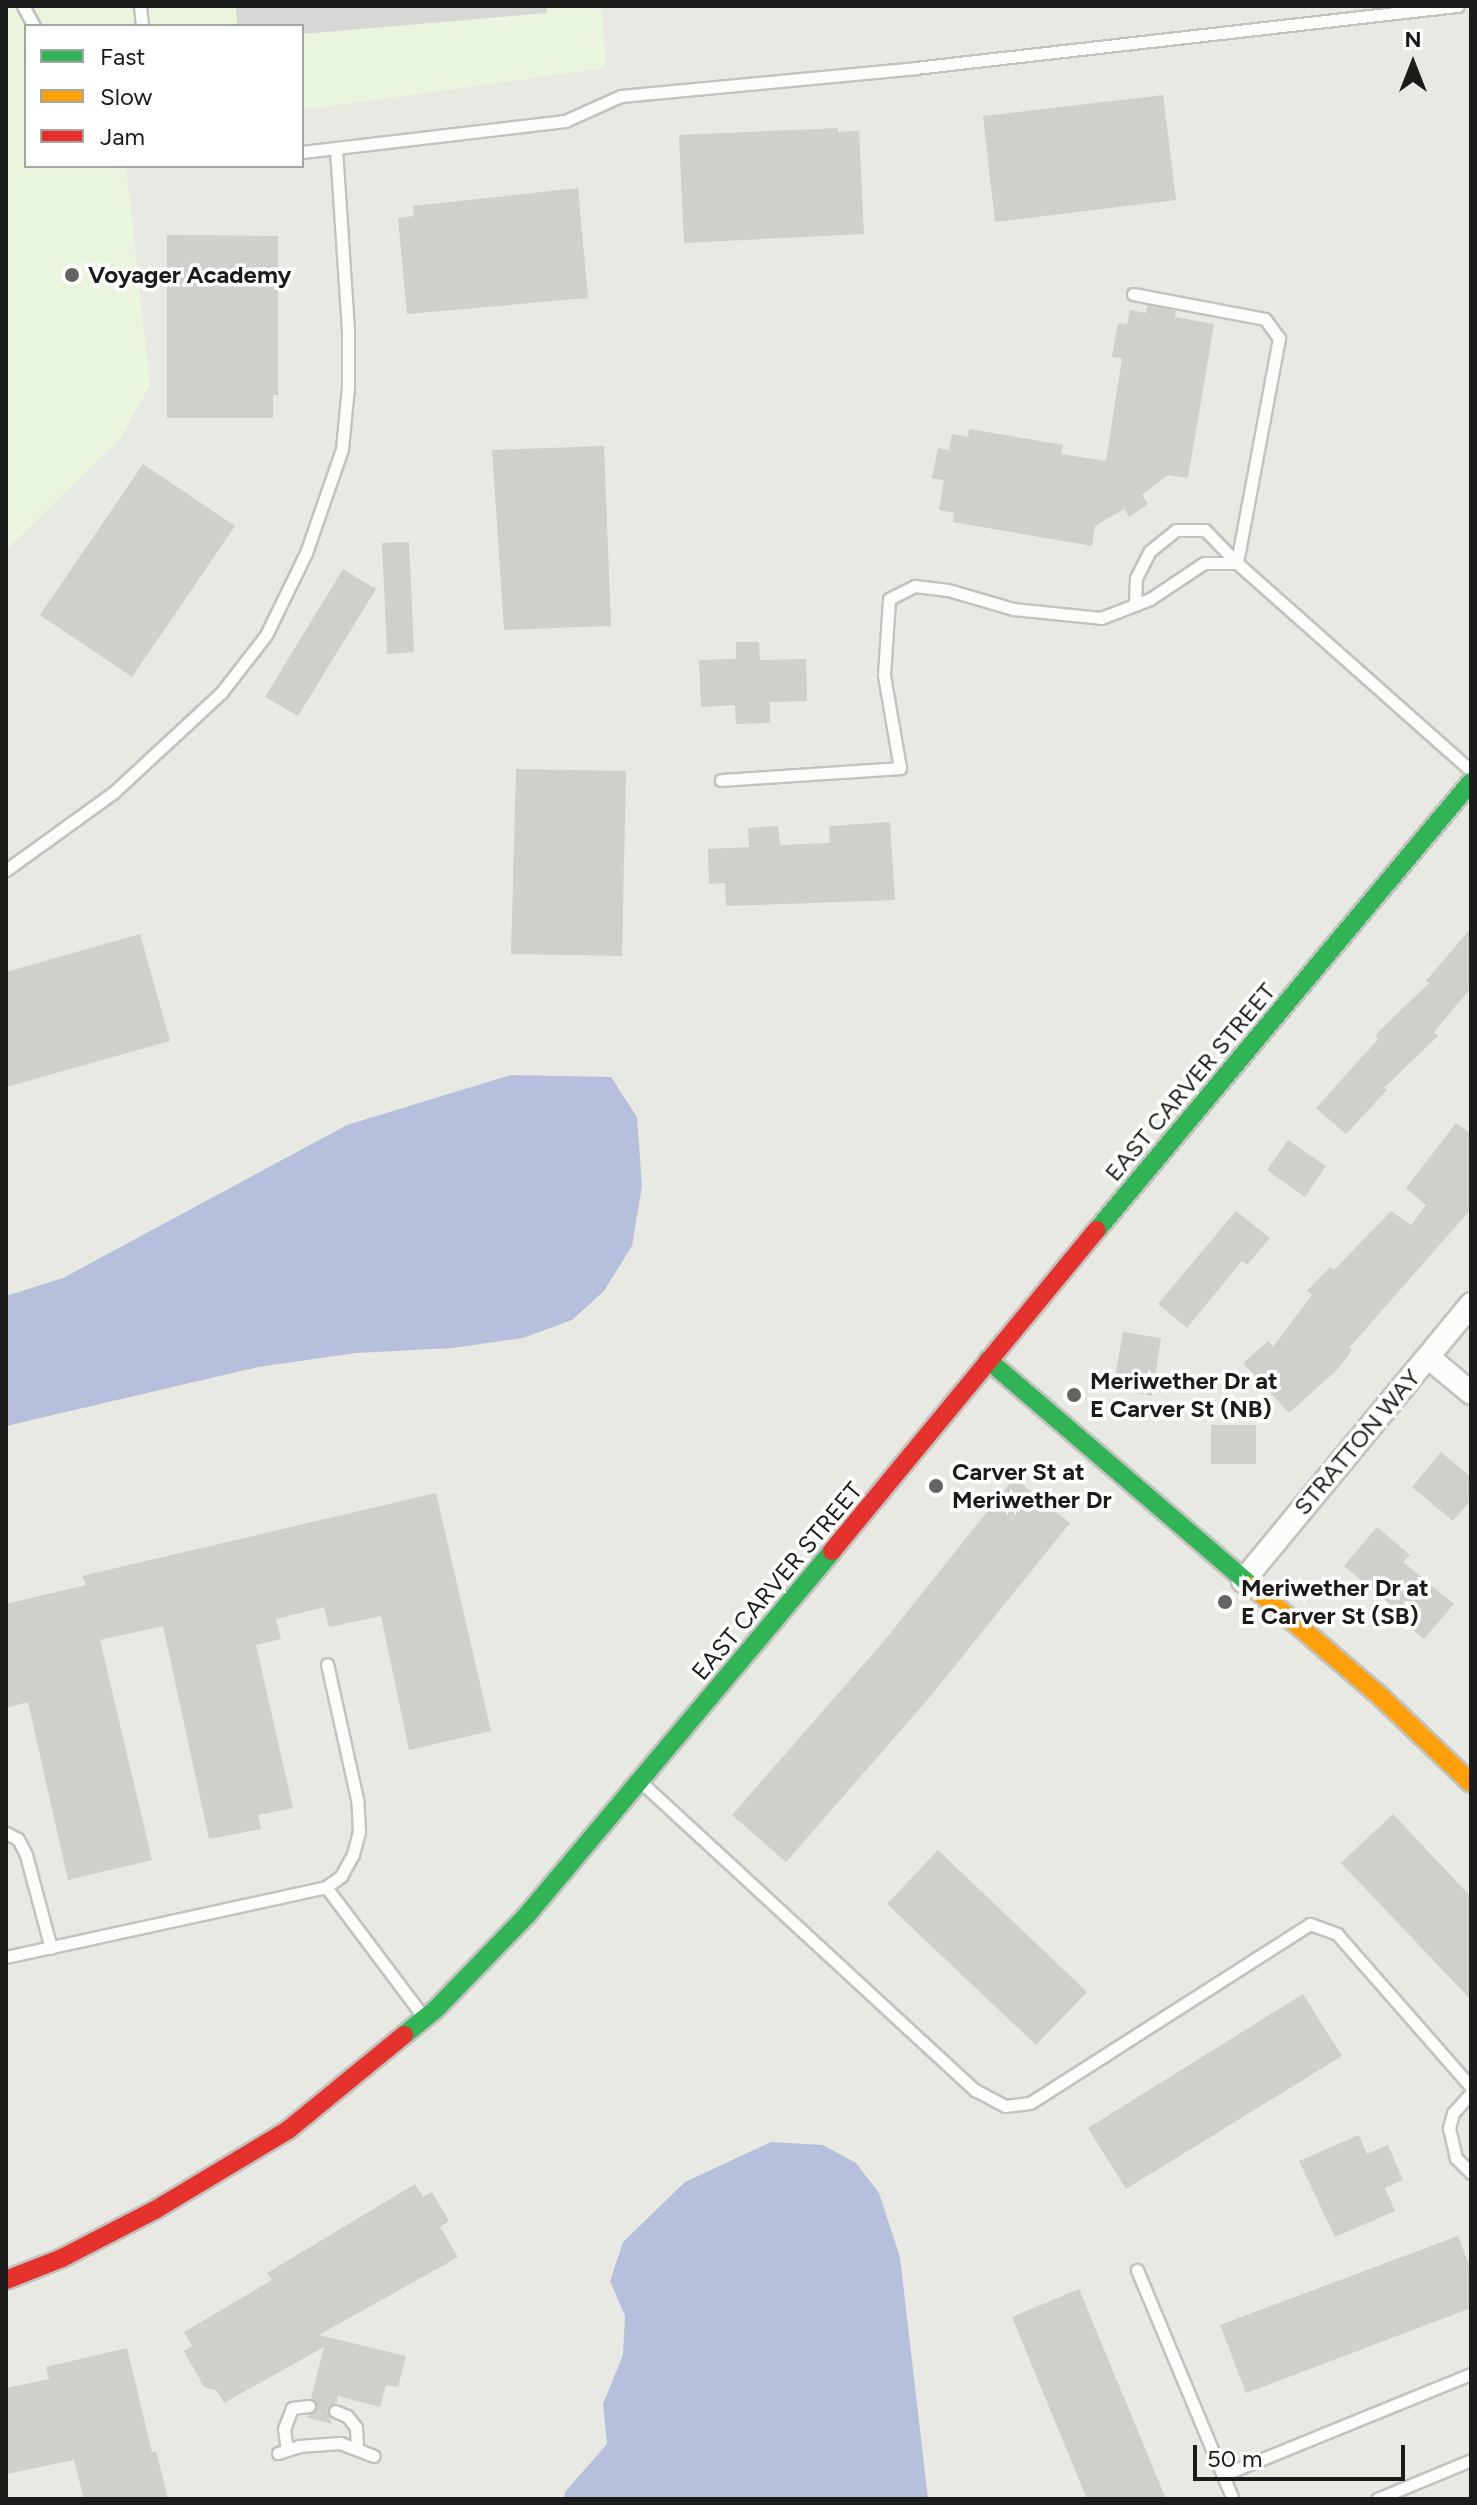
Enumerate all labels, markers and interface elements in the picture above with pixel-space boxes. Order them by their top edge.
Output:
legend [24,24,304,168]
north arrow [1373,24,1453,104]
text: N [1404,26,1422,53]
text: Fast [100,42,145,71]
text: Slow [100,82,152,111]
text: Jam [100,122,145,151]
place label: Voyager Academy [88,261,291,289]
marker: Voyager Academy [63,266,81,284]
street label: EAST CARVER STREET [1099,977,1281,1187]
street label: STRATTON WAY [1288,1363,1426,1521]
place label: Meriwether Dr at E Carver St (NB) [1090,1367,1278,1423]
marker: Meriwether Dr at E Carver St (NB) [1065,1386,1083,1404]
place label: Carver St at Meriwether Dr [952,1458,1112,1514]
street label: EAST CARVER STREET [686,1476,868,1686]
marker: Carver St at Meriwether Dr [927,1477,945,1495]
place label: Meriwether Dr at E Carver St (SB) [1241,1574,1429,1630]
marker: Meriwether Dr at E Carver St (SB) [1216,1593,1234,1611]
scale bar [1197,2429,1409,2479]
text: 50 m [1207,2444,1263,2473]

